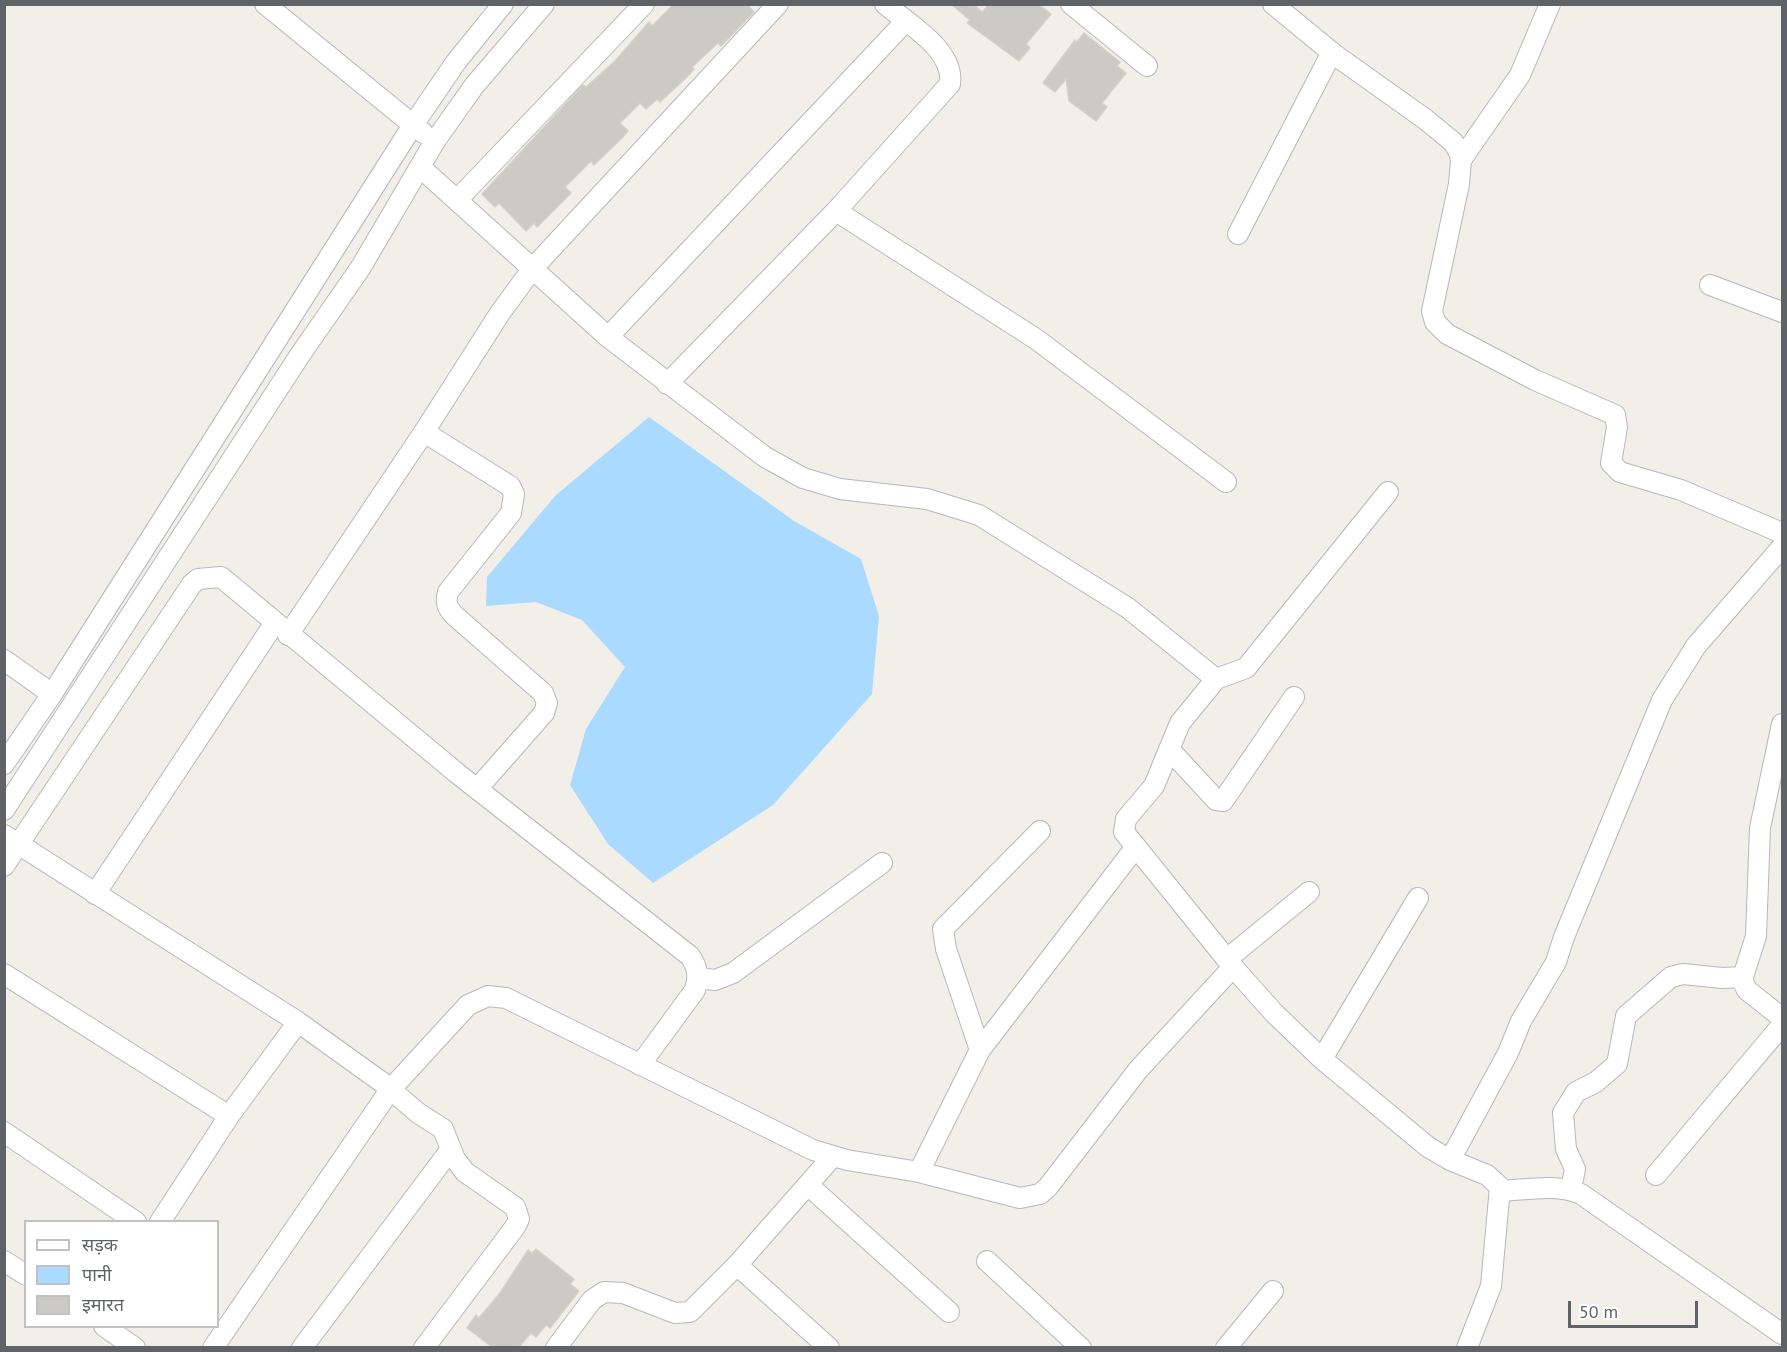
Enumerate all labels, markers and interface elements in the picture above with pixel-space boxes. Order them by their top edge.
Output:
legend [24,1220,219,1328]
text: सड़क [82,1233,118,1256]
text: पानी [82,1263,112,1286]
scale bar [1571,1289,1702,1327]
text: इमारत [82,1293,124,1316]
text: 50 m [1579,1300,1618,1323]

